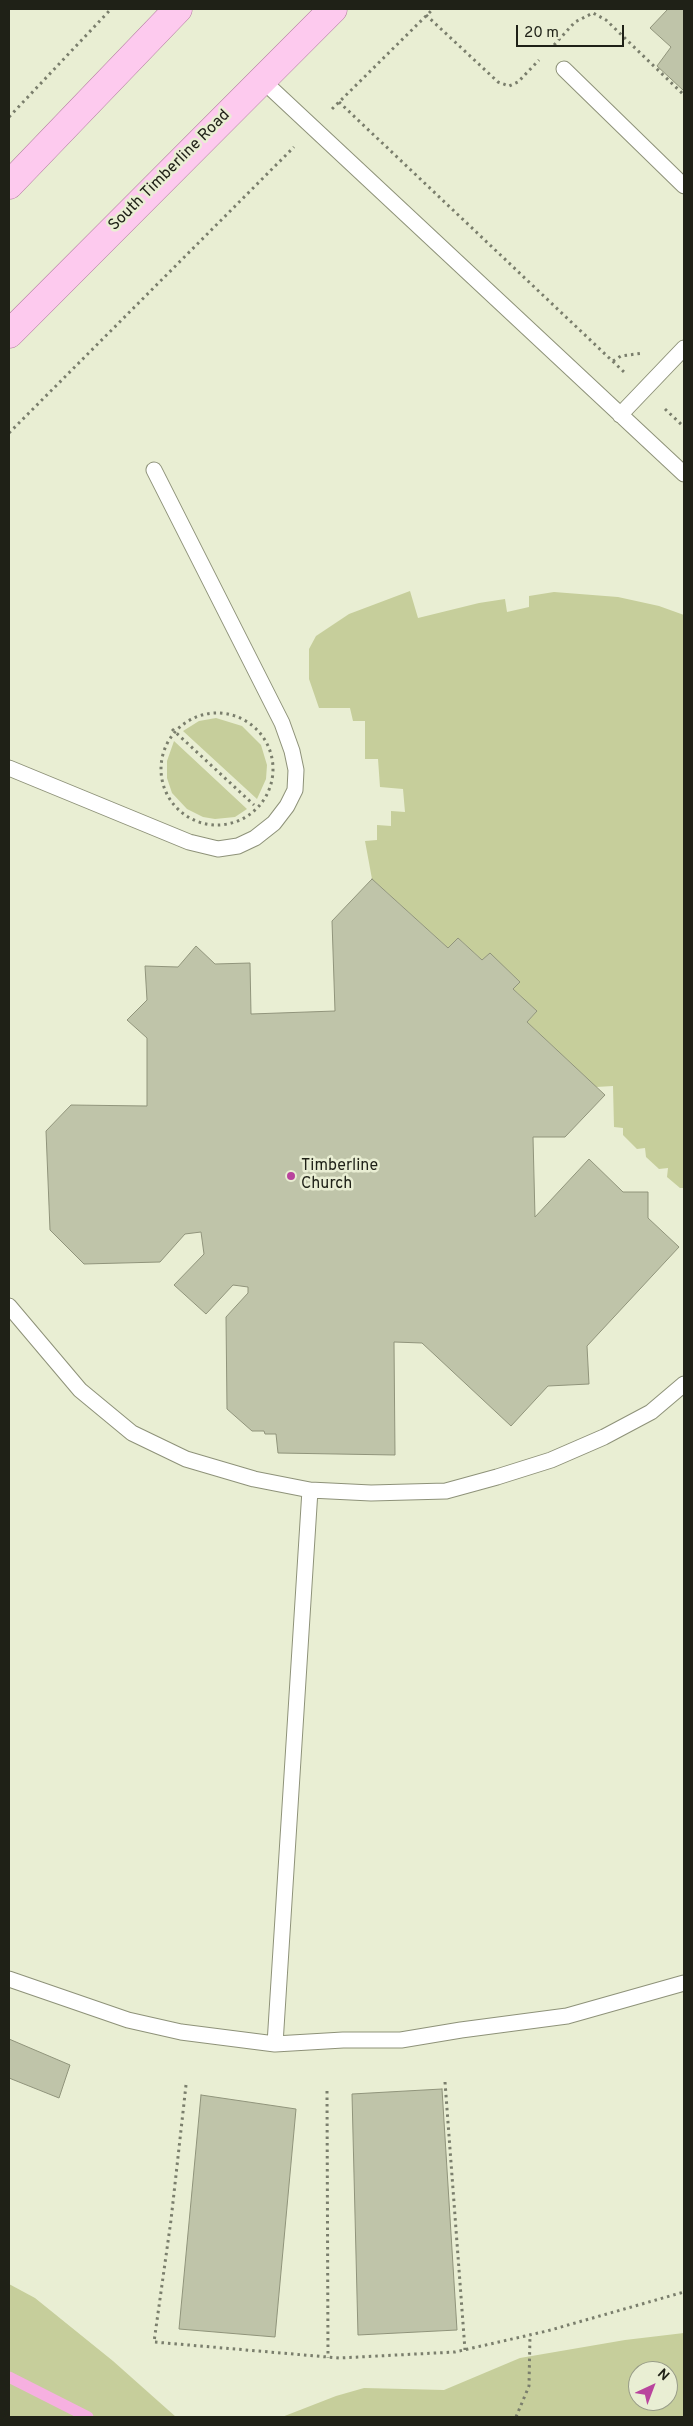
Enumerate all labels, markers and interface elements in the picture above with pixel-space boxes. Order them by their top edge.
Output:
scale bar [518,15,626,47]
text: 20 m [524,24,559,43]
street label: South Timberline Road [105,106,235,236]
place label: Timberline Church [301,1157,378,1195]
marker: Timberline Church [285,1170,297,1182]
north arrow [628,2361,678,2411]
text: N [653,2366,672,2385]

